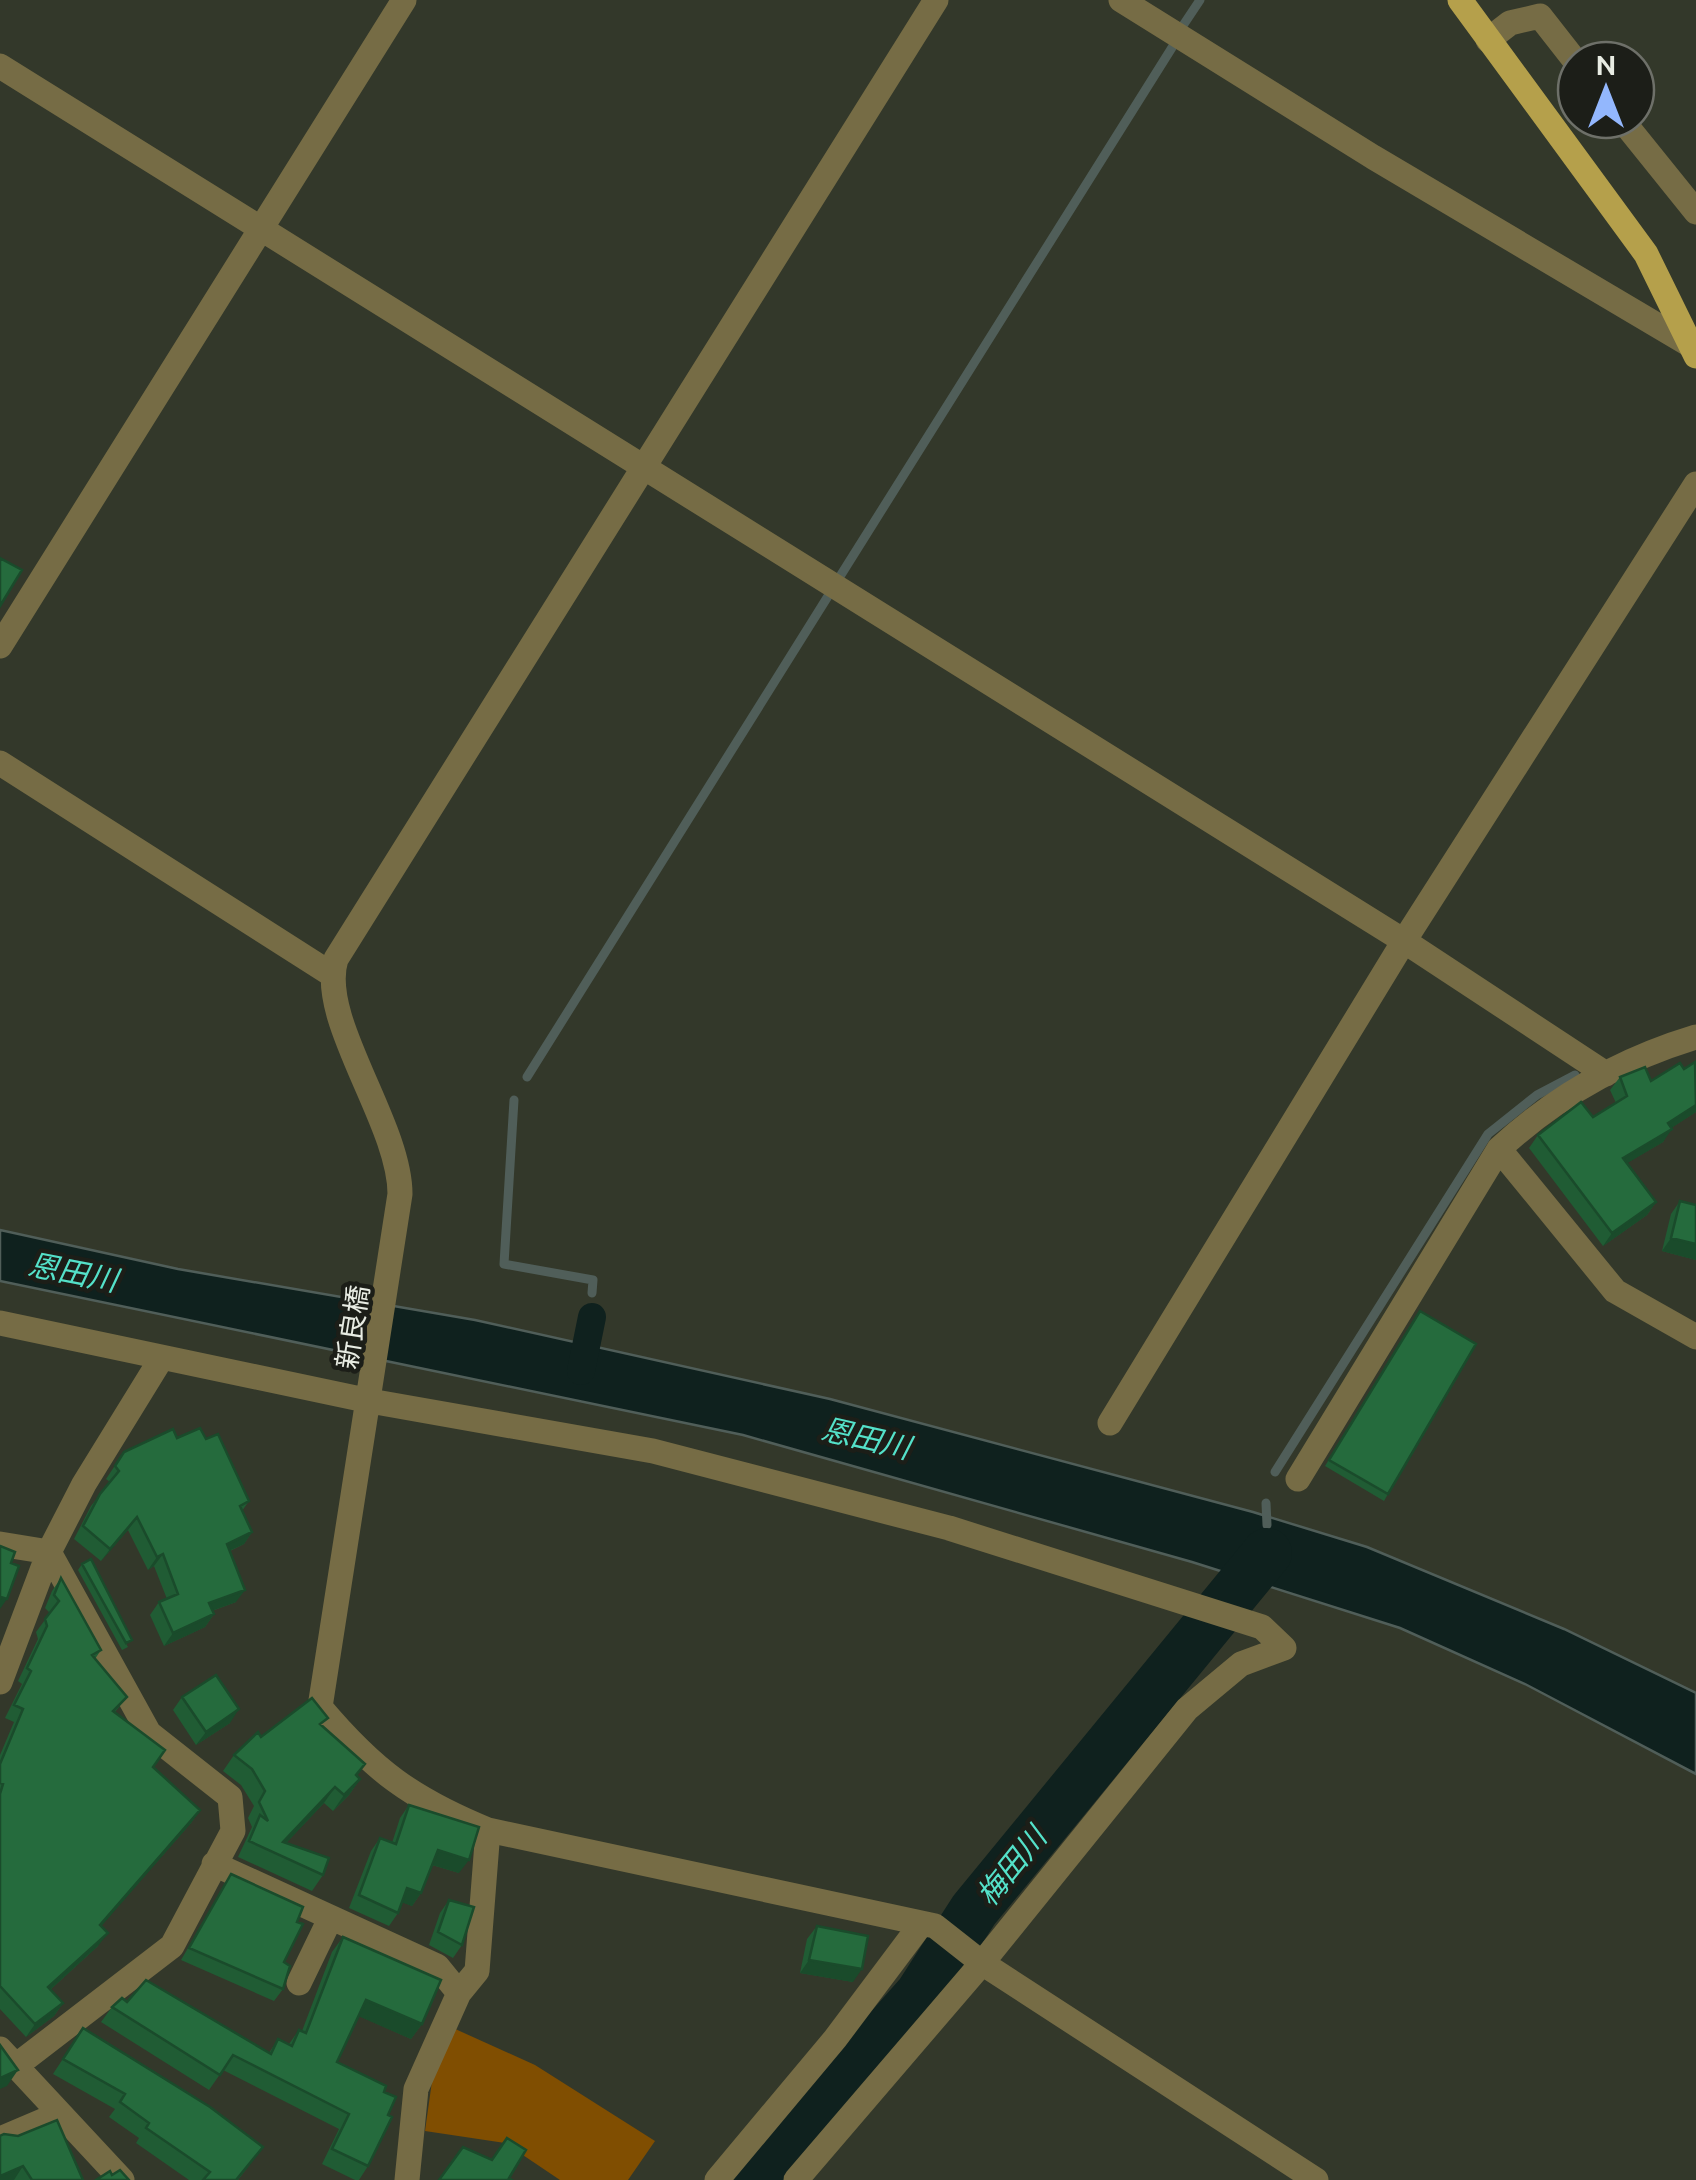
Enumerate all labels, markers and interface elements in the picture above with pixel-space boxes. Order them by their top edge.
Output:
north arrow [1556,40,1656,140]
text: N [1596,49,1616,80]
water label: 恩田川 [26,1247,123,1298]
street label: 新良橋 [330,1283,374,1371]
water label: 恩田川 [818,1411,917,1465]
water label: 梅田川 [969,1818,1054,1912]

